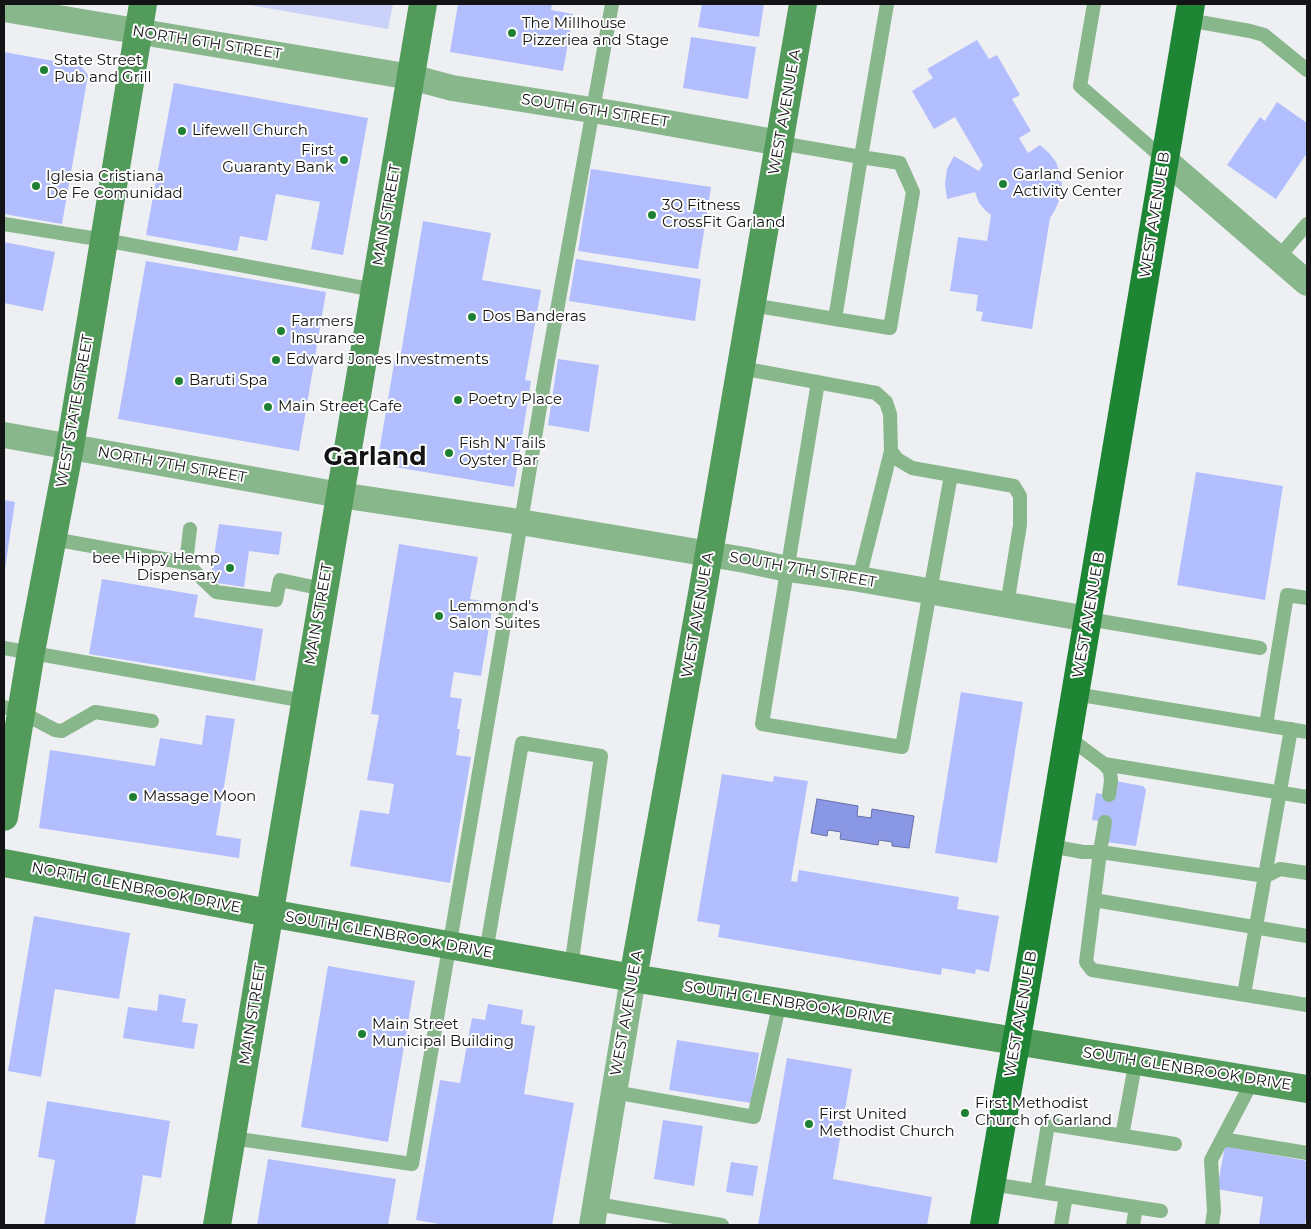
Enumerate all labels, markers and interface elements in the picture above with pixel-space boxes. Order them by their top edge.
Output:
place label: The Millhouse Pizzeriea and Stage [522,15,669,50]
street label: NORTH 6TH STREET [131,22,283,64]
marker: The Millhouse Pizzeriea and Stage [506,27,518,39]
street label: WEST AVENUE A [765,48,805,176]
place label: State Street Pub and Grill [54,52,152,87]
marker: State Street Pub and Grill [38,64,50,76]
street label: SOUTH 6TH STREET [520,90,670,132]
place label: Lifewell Church [192,122,308,140]
marker: Lifewell Church [176,125,188,137]
place label: First Guaranty Bank [222,142,334,177]
street label: WEST AVENUE B [1136,150,1174,280]
marker: First Guaranty Bank [338,154,350,166]
street label: MAIN STREET [369,163,405,267]
place label: Garland Senior Activity Center [1013,166,1124,201]
place label: Iglesia Cristiana De Fe Comunidad [46,168,183,203]
marker: Garland Senior Activity Center [997,178,1009,190]
marker: Iglesia Cristiana De Fe Comunidad [30,180,42,192]
place label: 3Q Fitness CrossFit Garland [662,197,785,232]
marker: 3Q Fitness CrossFit Garland [646,209,658,221]
place label: Dos Banderas [482,308,586,326]
marker: Dos Banderas [466,311,478,323]
place label: Farmers Insurance [291,313,365,348]
marker: Farmers Insurance [275,325,287,337]
street label: WEST STATE STREET [53,333,97,489]
place label: Edward Jones Investments [286,351,489,369]
marker: Edward Jones Investments [270,354,282,366]
place label: Baruti Spa [189,372,268,390]
marker: Baruti Spa [173,375,185,387]
place label: Poetry Place [468,391,562,409]
marker: Poetry Place [452,394,464,406]
place label: Main Street Cafe [278,398,402,416]
marker: Main Street Cafe [262,401,274,413]
place label: Fish N' Tails Oyster Bar [459,435,545,470]
street label: NORTH 7TH STREET [96,443,248,487]
district label: Garland [323,443,427,473]
marker: Fish N' Tails Oyster Bar [443,447,455,459]
street label: SOUTH 7TH STREET [728,548,878,592]
place label: bee Hippy Hemp Dispensary [92,550,220,585]
street label: WEST AVENUE B [1069,550,1109,680]
street label: WEST AVENUE A [678,551,718,679]
marker: bee Hippy Hemp Dispensary [224,562,236,574]
street label: MAIN STREET [301,562,337,666]
place label: Lemmond's Salon Suites [449,598,540,633]
marker: Lemmond's Salon Suites [433,610,445,622]
place label: Massage Moon [143,788,256,806]
marker: Massage Moon [127,791,139,803]
street label: NORTH GLENBROOK DRIVE [30,859,242,917]
street label: SOUTH GLENBROOK DRIVE [284,908,494,962]
street label: WEST AVENUE A [607,949,647,1077]
street label: WEST AVENUE B [1001,949,1041,1079]
street label: MAIN STREET [236,962,270,1066]
street label: SOUTH GLENBROOK DRIVE [683,978,893,1028]
place label: Main Street Municipal Building [372,1016,514,1051]
marker: Main Street Municipal Building [356,1028,368,1040]
street label: SOUTH GLENBROOK DRIVE [1082,1044,1292,1094]
place label: First Methodist Church of Garland [975,1095,1112,1130]
place label: First United Methodist Church [819,1106,955,1141]
marker: First Methodist Church of Garland [959,1107,971,1119]
marker: First United Methodist Church [803,1118,815,1130]

